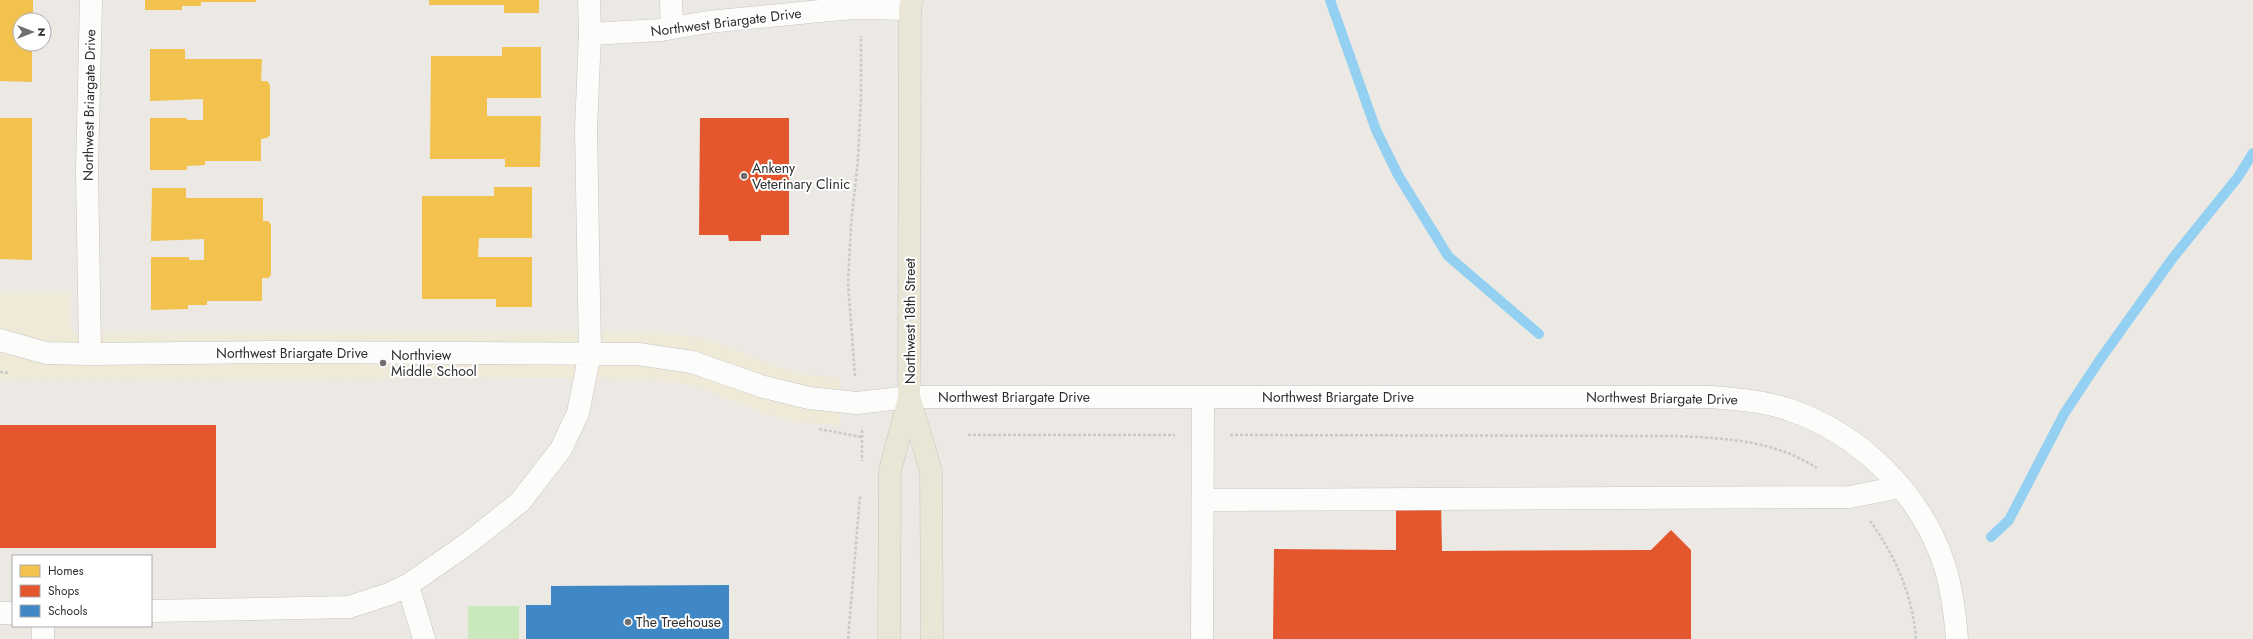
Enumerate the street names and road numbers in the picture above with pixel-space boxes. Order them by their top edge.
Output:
street label: Northwest Briargate Drive [649,3,803,41]
street label: Northwest Briargate Drive [78,29,100,181]
street label: Northwest 18th Street [900,257,920,384]
street label: Northwest Briargate Drive [216,343,368,363]
street label: Northwest Briargate Drive [938,387,1090,407]
street label: Northwest Briargate Drive [1262,387,1414,407]
street label: Northwest Briargate Drive [1586,387,1738,409]

